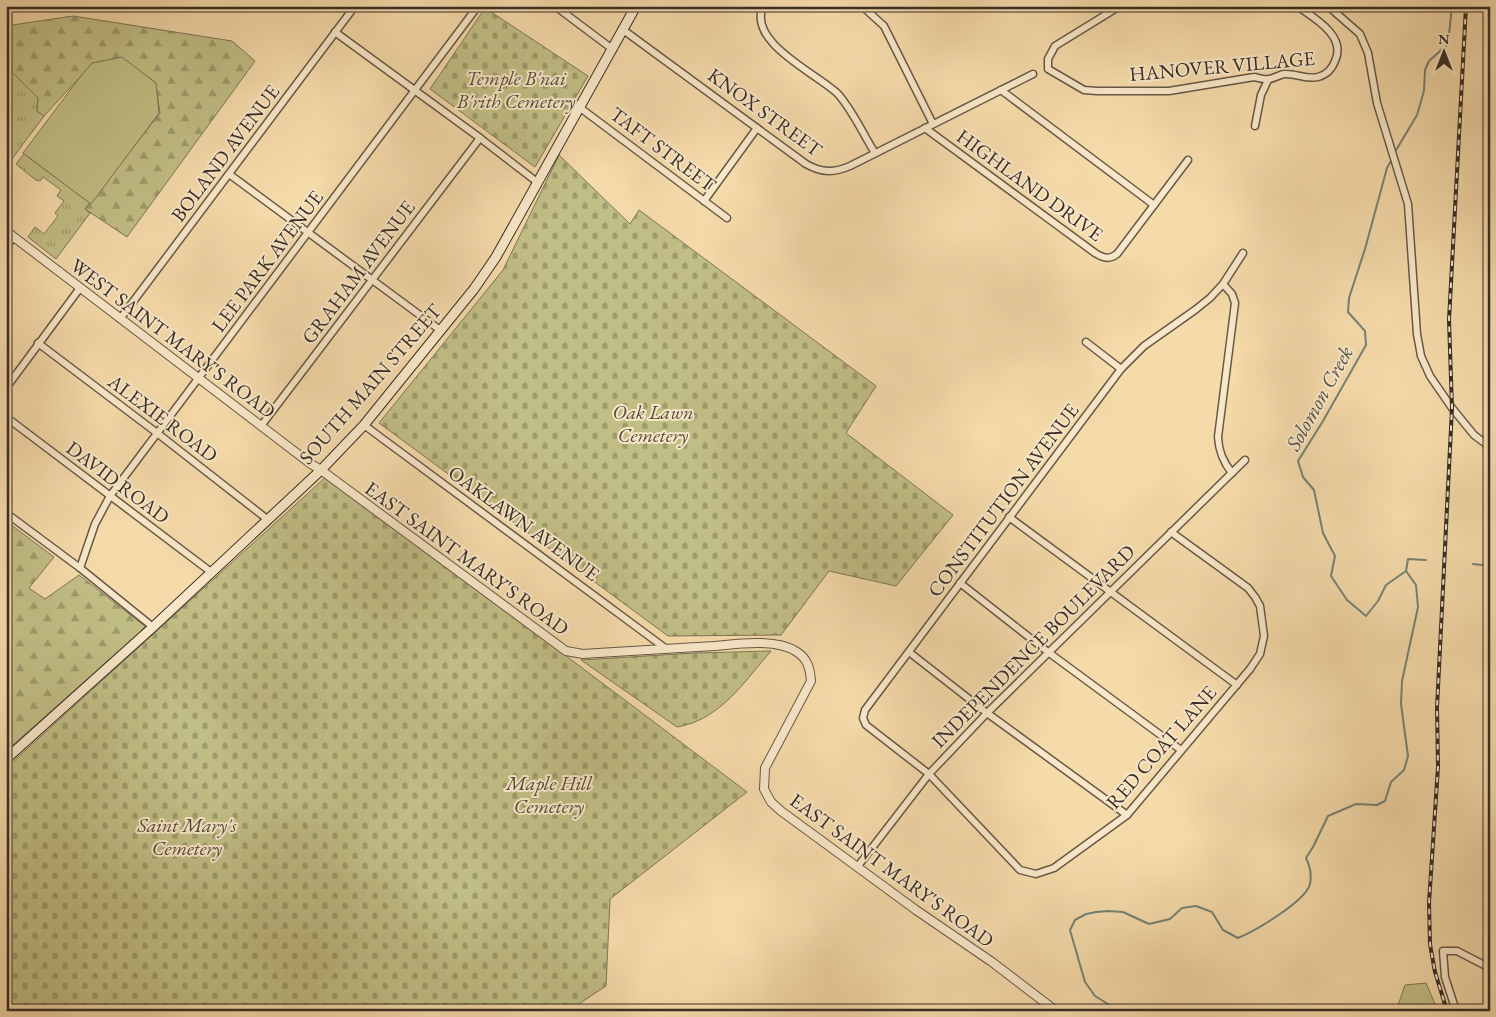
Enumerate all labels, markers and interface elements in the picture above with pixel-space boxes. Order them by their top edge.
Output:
north arrow [1418,28,1468,78]
text: N [1438,30,1450,48]
street label: HANOVER VILLAGE [1128,45,1316,87]
street label: KNOX STREET [703,62,828,163]
park label: Temple B'nai B'rith Cemetery [456,65,575,114]
street label: BOLAND AVENUE [165,79,285,227]
street label: TAFT STREET [605,101,722,198]
street label: HIGHLAND DRIVE [952,123,1108,247]
street label: LEE PARK AVENUE [205,185,329,337]
street label: GRAHAM AVENUE [296,195,420,349]
street label: WEST SAINT MARY'S ROAD [65,252,281,424]
street label: SOUTH MAIN STREET [293,298,447,470]
water label: Solomon Creek [1279,340,1359,456]
street label: ALEXIE ROAD [102,368,223,468]
street label: CONSTITUTION AVENUE [922,398,1084,602]
park label: Oak Lawn Cemetery [613,399,693,448]
street label: DAVID ROAD [61,435,175,529]
street label: OAKLAWN AVENUE [443,459,605,587]
street label: EAST SAINT MARY'S ROAD [360,475,574,641]
street label: INDEPENDENCE BOULEVARD [926,539,1140,753]
street label: RED COAT LANE [1100,680,1222,814]
park label: Maple Hill Cemetery [505,770,593,819]
street label: EAST SAINT MARY'S ROAD [785,787,999,953]
park label: Saint Mary's Cemetery [136,812,237,861]

